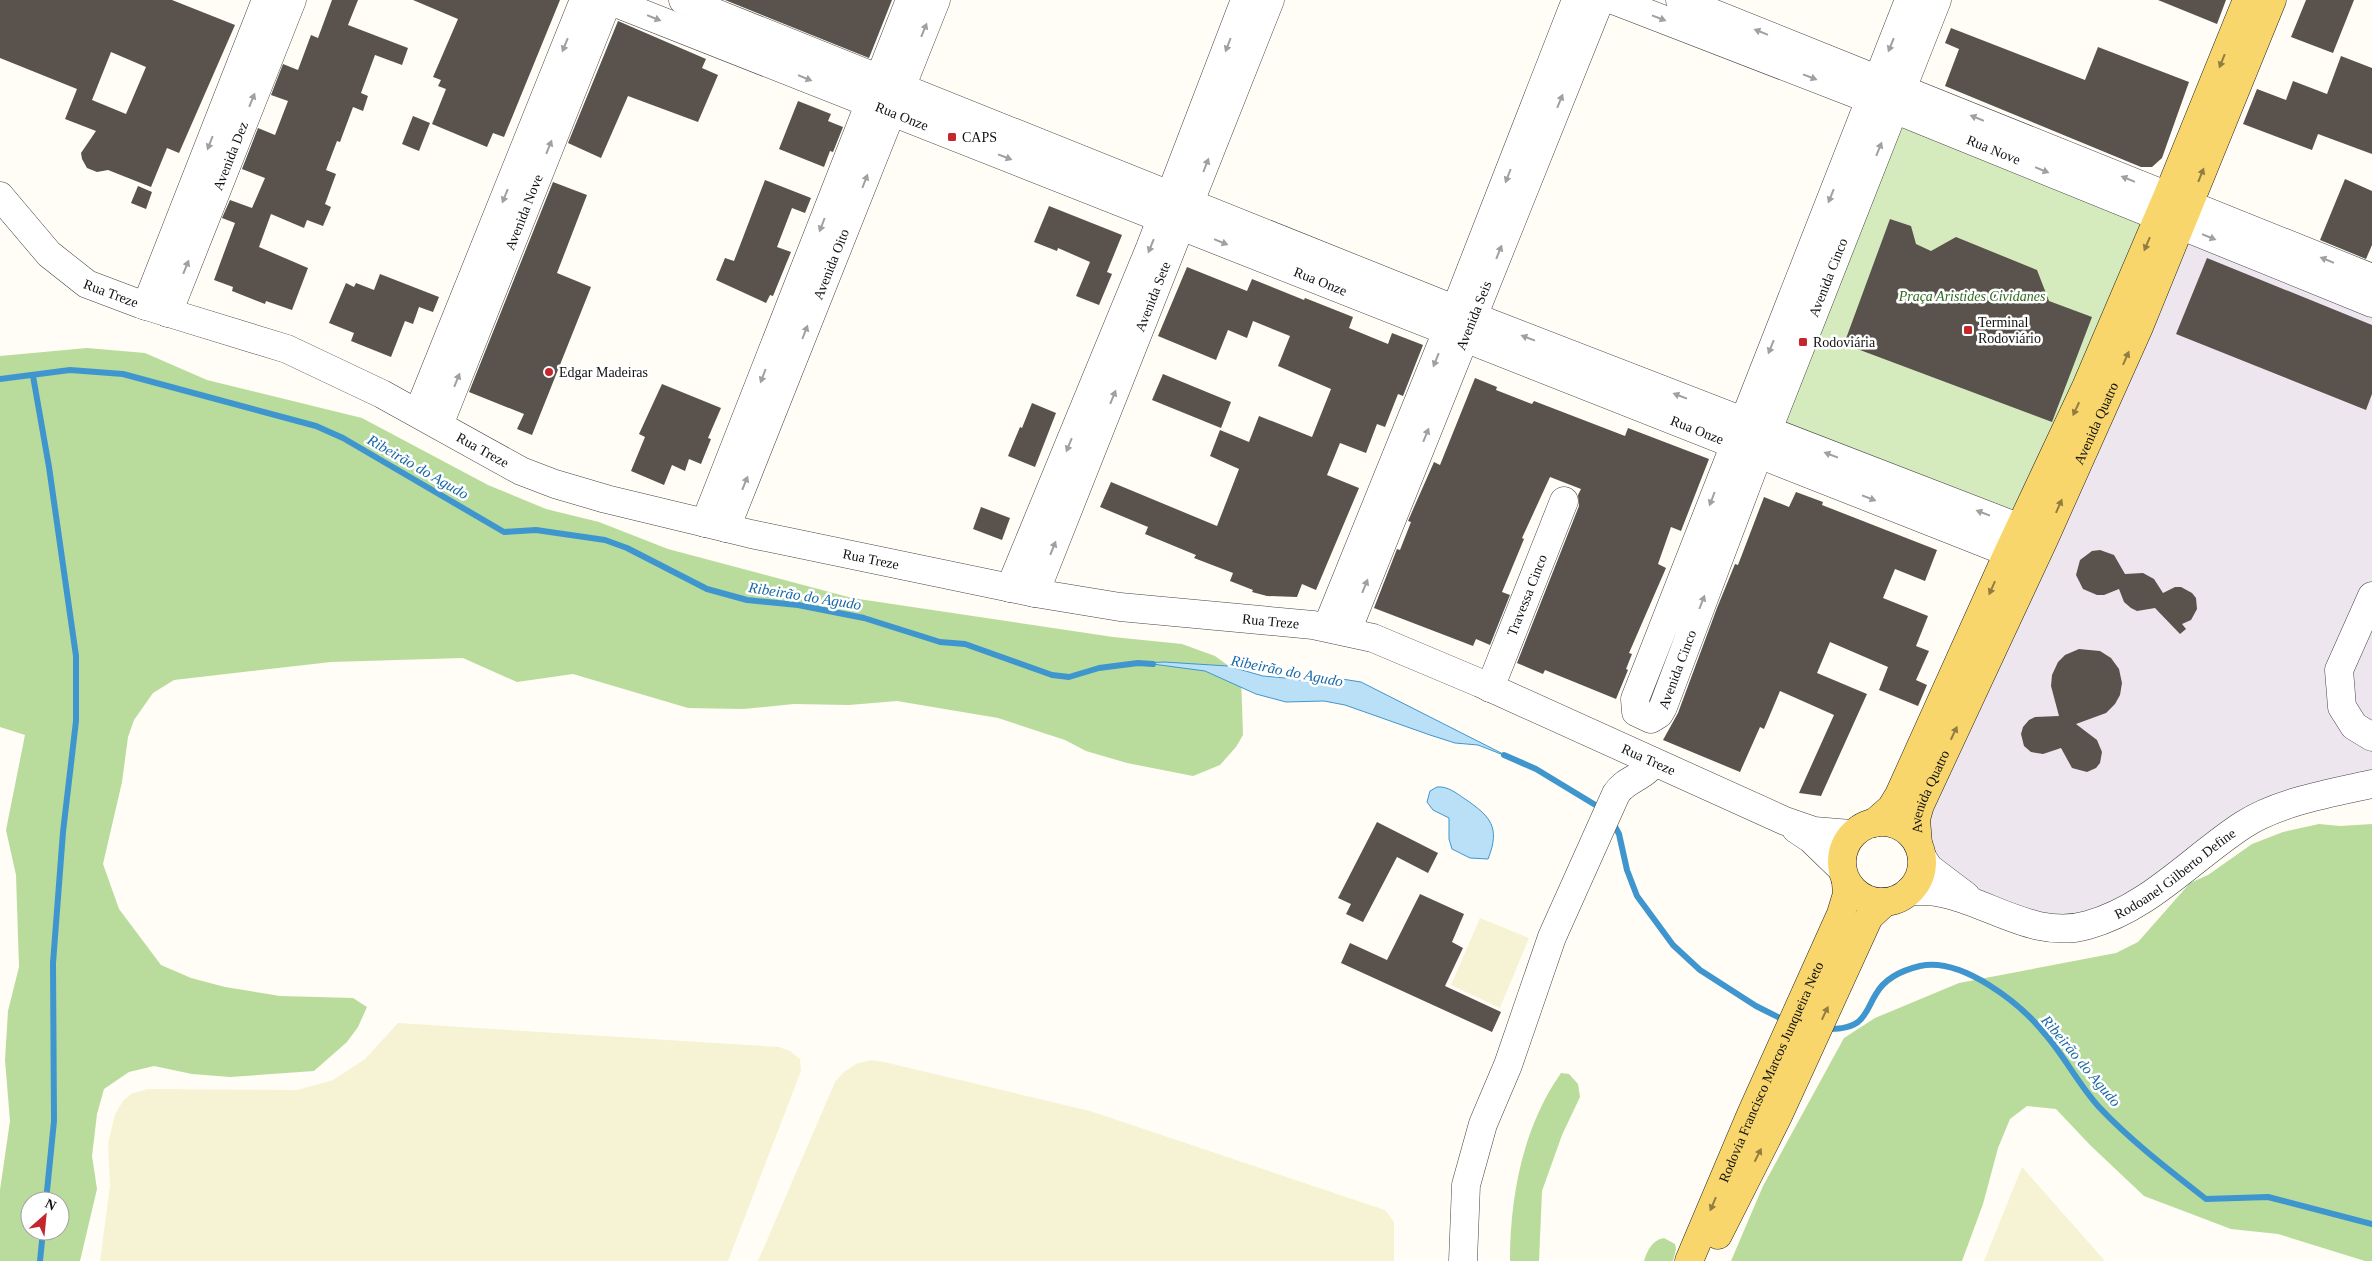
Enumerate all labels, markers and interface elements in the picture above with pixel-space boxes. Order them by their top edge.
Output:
one-way arrow [647,14,662,22]
one-way arrow [1652,14,1666,22]
one-way arrow [920,22,928,37]
one-way arrow [1753,28,1768,36]
one-way arrow [561,38,569,52]
one-way arrow [1223,38,1231,53]
one-way arrow [1887,38,1895,53]
one-way arrow [2218,54,2225,69]
one-way arrow [1803,73,1817,81]
one-way arrow [798,74,813,82]
one-way arrow [248,92,256,107]
one-way arrow [1556,94,1564,108]
street label: Rua Onze [873,99,931,133]
one-way arrow [1969,114,1984,122]
street label: Avenida Dez [210,119,251,192]
place label: CAPS [962,130,997,145]
marker: CAPS [946,131,958,143]
street label: Rua Nove [1965,132,2023,167]
one-way arrow [205,136,213,150]
one-way arrow [546,140,554,154]
one-way arrow [1875,141,1883,156]
one-way arrow [997,154,1012,162]
one-way arrow [1202,158,1210,172]
one-way arrow [2035,166,2049,174]
one-way arrow [2197,168,2205,182]
one-way arrow [1503,169,1511,183]
street label: Avenida Nove [502,172,545,252]
one-way arrow [861,174,869,188]
one-way arrow [2120,175,2135,182]
one-way arrow [501,189,509,204]
one-way arrow [1827,189,1835,204]
one-way arrow [818,218,826,233]
street label: Avenida Oito [810,227,852,302]
one-way arrow [2202,234,2216,242]
street label: Avenida Cinco [1806,236,1850,319]
one-way arrow [2142,237,2150,251]
one-way arrow [1214,238,1229,246]
one-way arrow [1147,239,1155,254]
one-way arrow [1496,245,1504,259]
one-way arrow [2319,256,2334,264]
one-way arrow [182,259,190,274]
street label: Avenida Sete [1132,259,1173,334]
street label: Rua Onze [1292,264,1349,298]
street label: Rua Treze [82,276,140,310]
street label: Avenida Seis [1453,279,1494,352]
park label: Praça Aristides Cividanes [1898,289,2046,304]
place label: Terminal Rodoviário [1978,315,2041,346]
marker: Terminal Rodoviário [1962,324,1974,336]
one-way arrow [802,325,810,339]
one-way arrow [1521,334,1536,341]
place label: Rodoviária [1813,335,1876,350]
marker: Rodoviária [1797,336,1809,348]
one-way arrow [1767,340,1774,355]
one-way arrow [2122,351,2130,365]
one-way arrow [1431,353,1439,367]
place label: Edgar Madeiras [559,365,648,380]
marker: Edgar Madeiras [543,366,555,378]
one-way arrow [759,369,767,384]
one-way arrow [454,372,461,387]
street label: Avenida Quatro [2071,380,2121,467]
one-way arrow [1110,390,1118,404]
one-way arrow [1672,392,1687,400]
one-way arrow [2071,402,2079,416]
street label: Rua Onze [1669,413,1726,447]
one-way arrow [1422,427,1430,442]
street label: Rua Treze [454,429,511,470]
water label: Ribeirão do Agudo [364,431,472,503]
one-way arrow [1065,438,1073,453]
one-way arrow [1824,451,1839,458]
one-way arrow [741,476,749,490]
one-way arrow [1708,492,1716,507]
one-way arrow [1862,494,1877,502]
one-way arrow [2055,499,2063,513]
one-way arrow [1975,509,1990,517]
one-way arrow [1049,540,1057,555]
street label: Rua Treze [841,546,900,572]
street label: Travessa Cinco [1504,552,1550,638]
water label: Ribeirão do Agudo [747,579,863,613]
one-way arrow [1362,579,1370,593]
one-way arrow [1988,581,1996,595]
one-way arrow [1699,595,1706,610]
street label: Rua Treze [1241,611,1300,631]
street label: Avenida Cinco [1655,628,1699,711]
water label: Ribeirão do Agudo [1229,652,1345,690]
one-way arrow [1950,726,1958,740]
street label: Rua Treze [1619,741,1678,778]
street label: Avenida Quatro [1908,748,1952,834]
street label: Rodoanel Gilberto Define [2112,825,2238,922]
street label: Rodovia Francisco Marcos Junqueira Neto [1716,959,1826,1185]
one-way arrow [1822,1006,1830,1020]
water label: Ribeirão do Agudo [2038,1011,2124,1110]
one-way arrow [1754,1148,1762,1162]
north arrow [20,1191,70,1241]
text: N [43,1196,59,1214]
one-way arrow [1708,1197,1716,1211]

